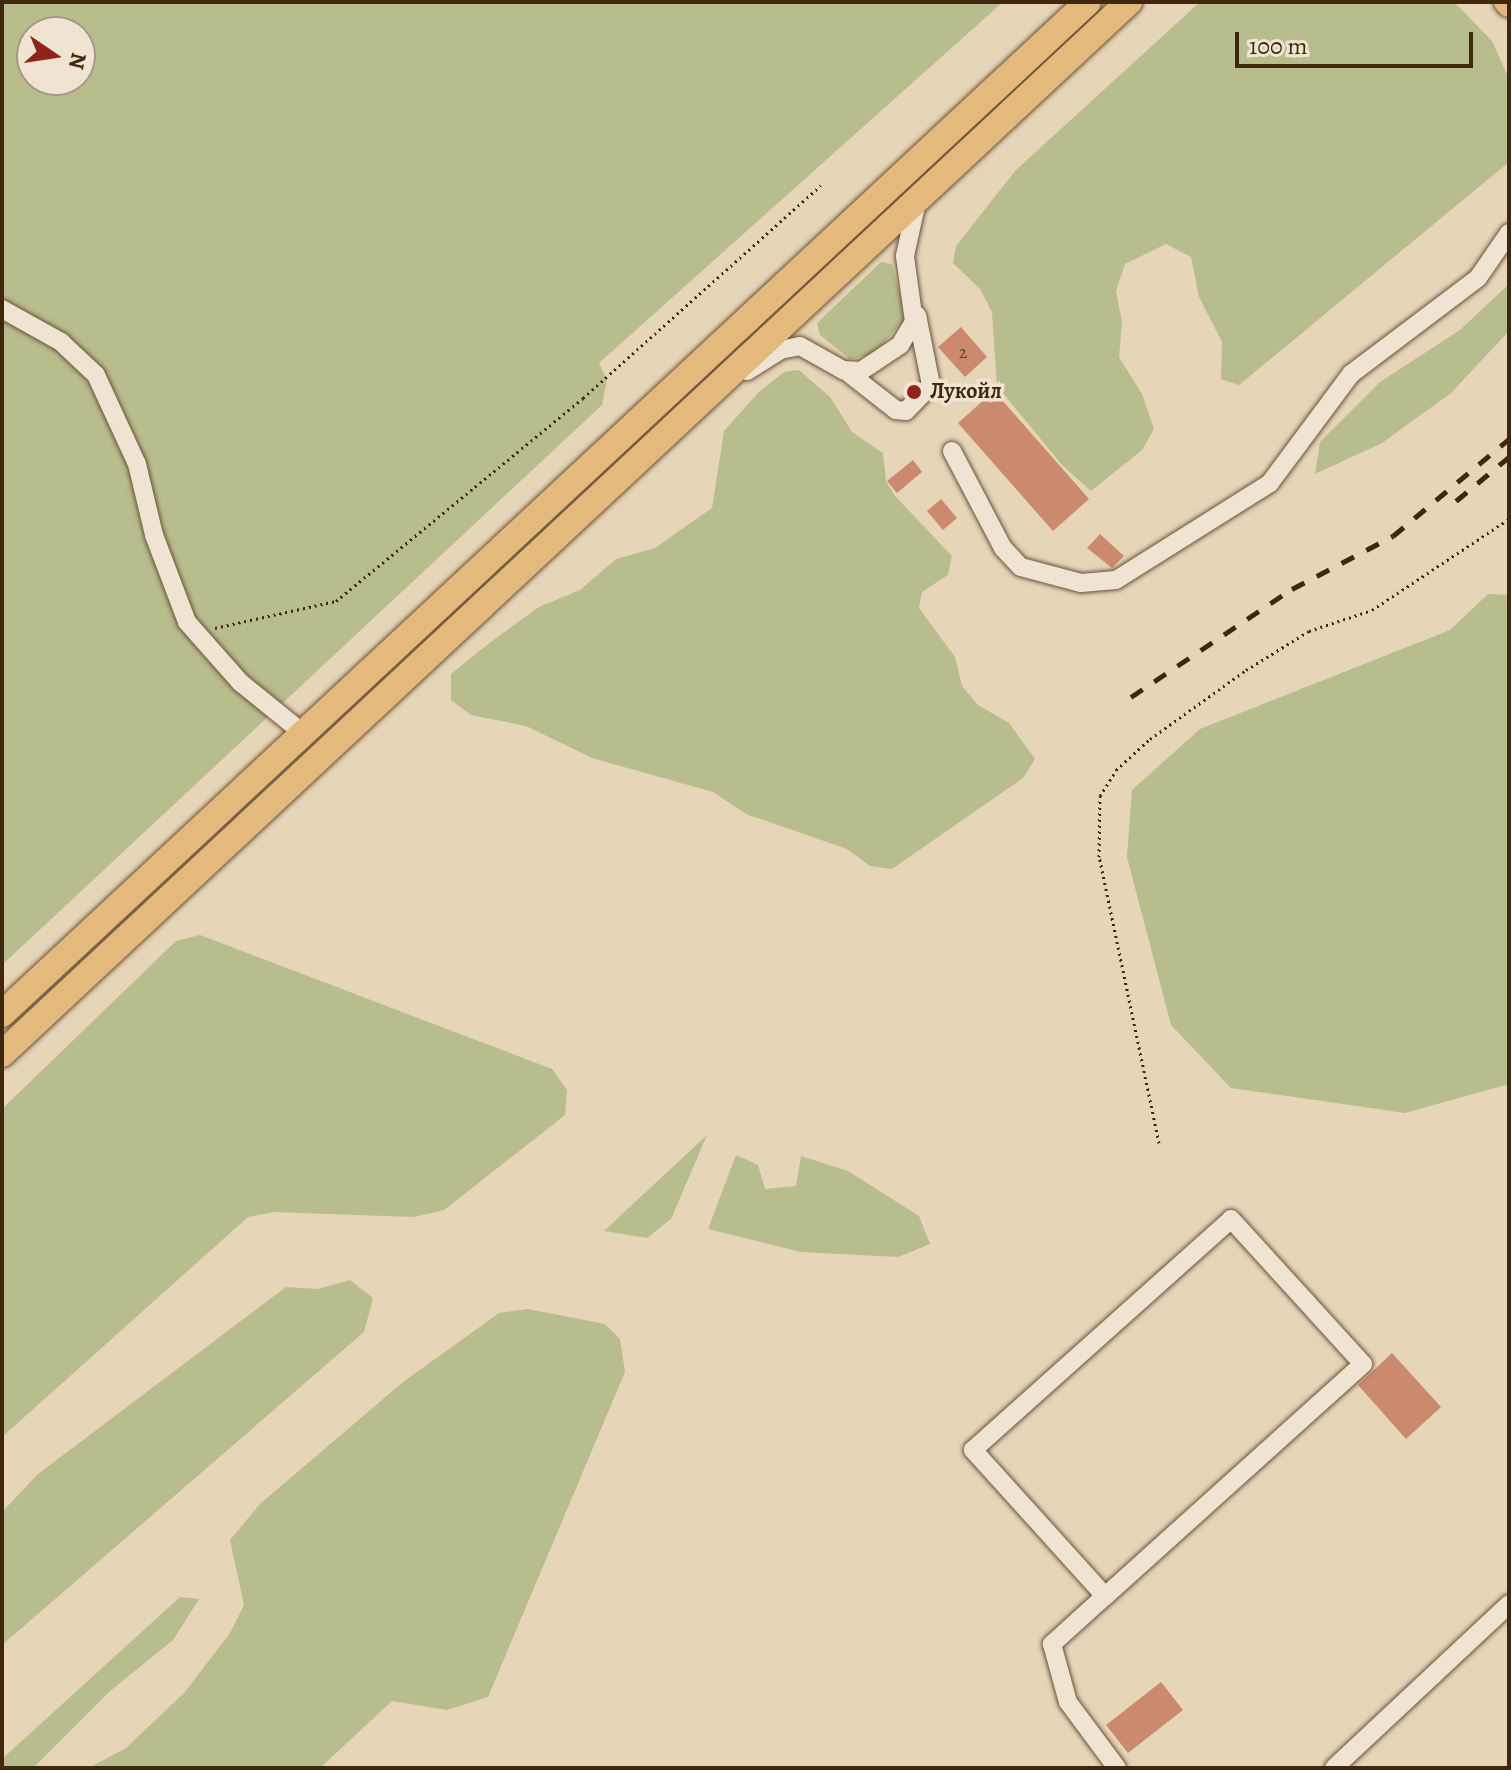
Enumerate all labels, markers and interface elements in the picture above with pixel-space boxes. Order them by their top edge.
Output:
north arrow [16,16,96,96]
scale bar [1239,16,1477,66]
text: 100 m [1249,30,1308,62]
text: N [61,50,94,72]
house number: 2 [959,341,967,363]
place label: Лукойл [930,379,1002,405]
marker: Лукойл [905,383,923,401]

